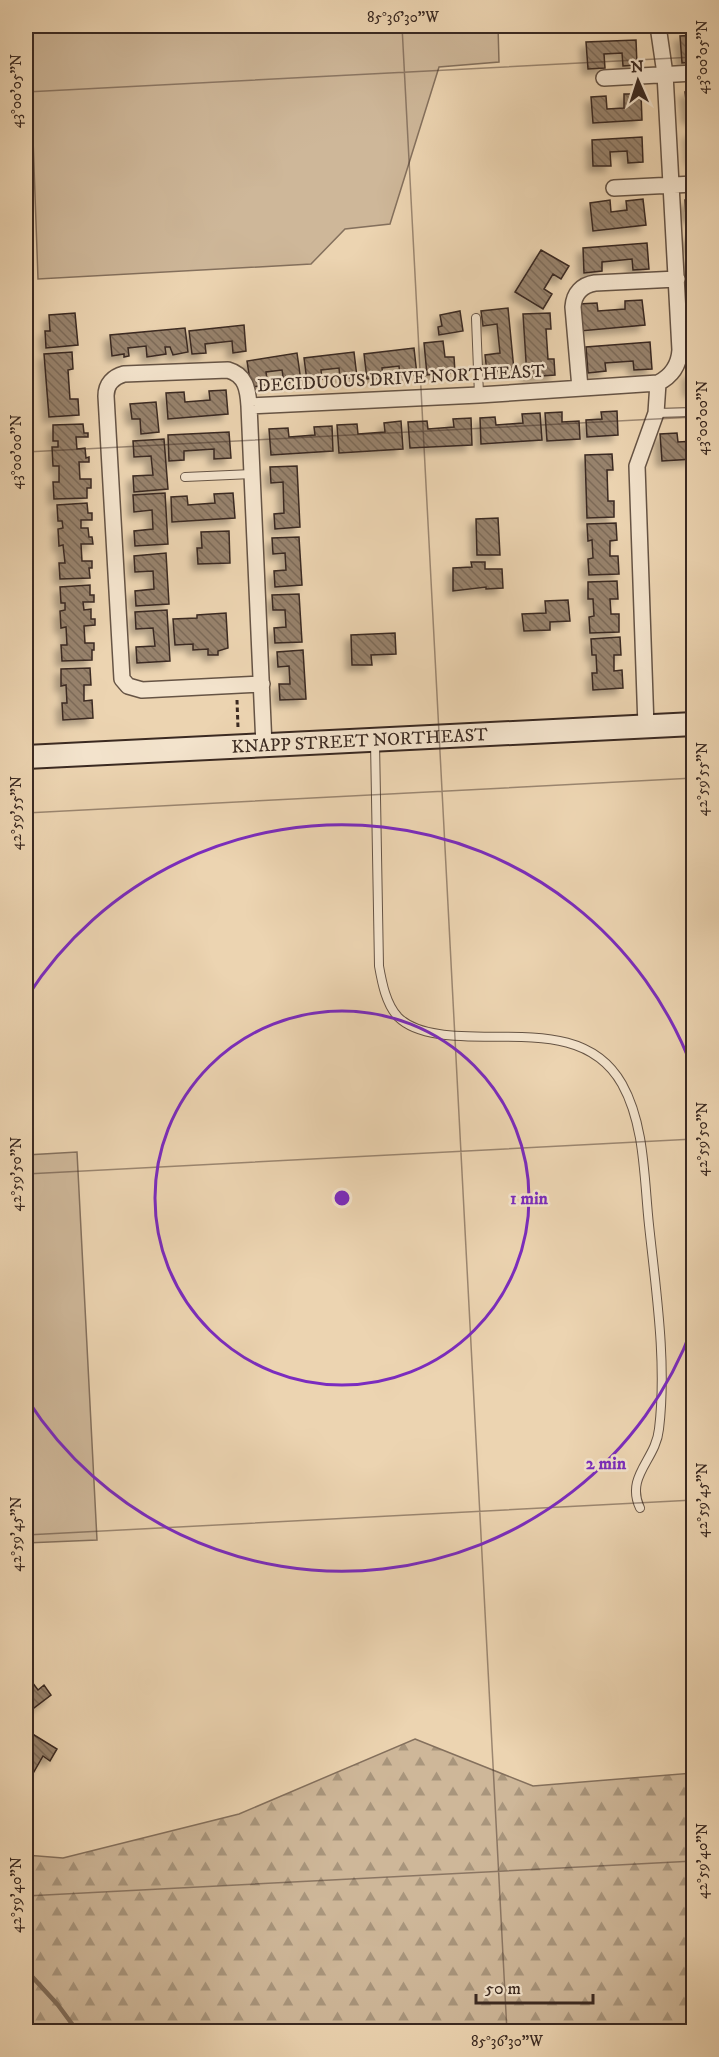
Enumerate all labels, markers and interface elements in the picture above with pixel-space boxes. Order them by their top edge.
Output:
text: 85°36'30"W [367,8,439,27]
text: 43°00'05"N [693,20,712,94]
north arrow [608,51,668,111]
text: 43°00'05"N [7,54,26,128]
text: N [630,57,644,77]
street label: DECIDUOUS DRIVE NORTHEAST [257,360,546,398]
text: 43°00'00"N [693,381,712,455]
text: 43°00'00"N [7,415,26,489]
street label: KNAPP STREET NORTHEAST [231,724,489,759]
text: 42°59'55"N [693,742,712,816]
text: 42°59'55"N [7,776,26,850]
text: 42°59'50"N [693,1102,712,1176]
text: 42°59'50"N [7,1137,26,1211]
centre of rings [332,1188,352,1208]
text: 1 min [510,1188,549,1210]
text: 2 min [586,1453,627,1475]
text: 42°59'45"N [693,1462,712,1538]
text: 42°59'45"N [7,1496,26,1572]
text: 42°59'40"N [693,1823,712,1899]
text: 42°59'40"N [7,1857,26,1933]
scale bar [476,1967,593,2005]
text: 50 m [485,1978,521,2000]
text: 85°36'30"W [471,2032,543,2051]

